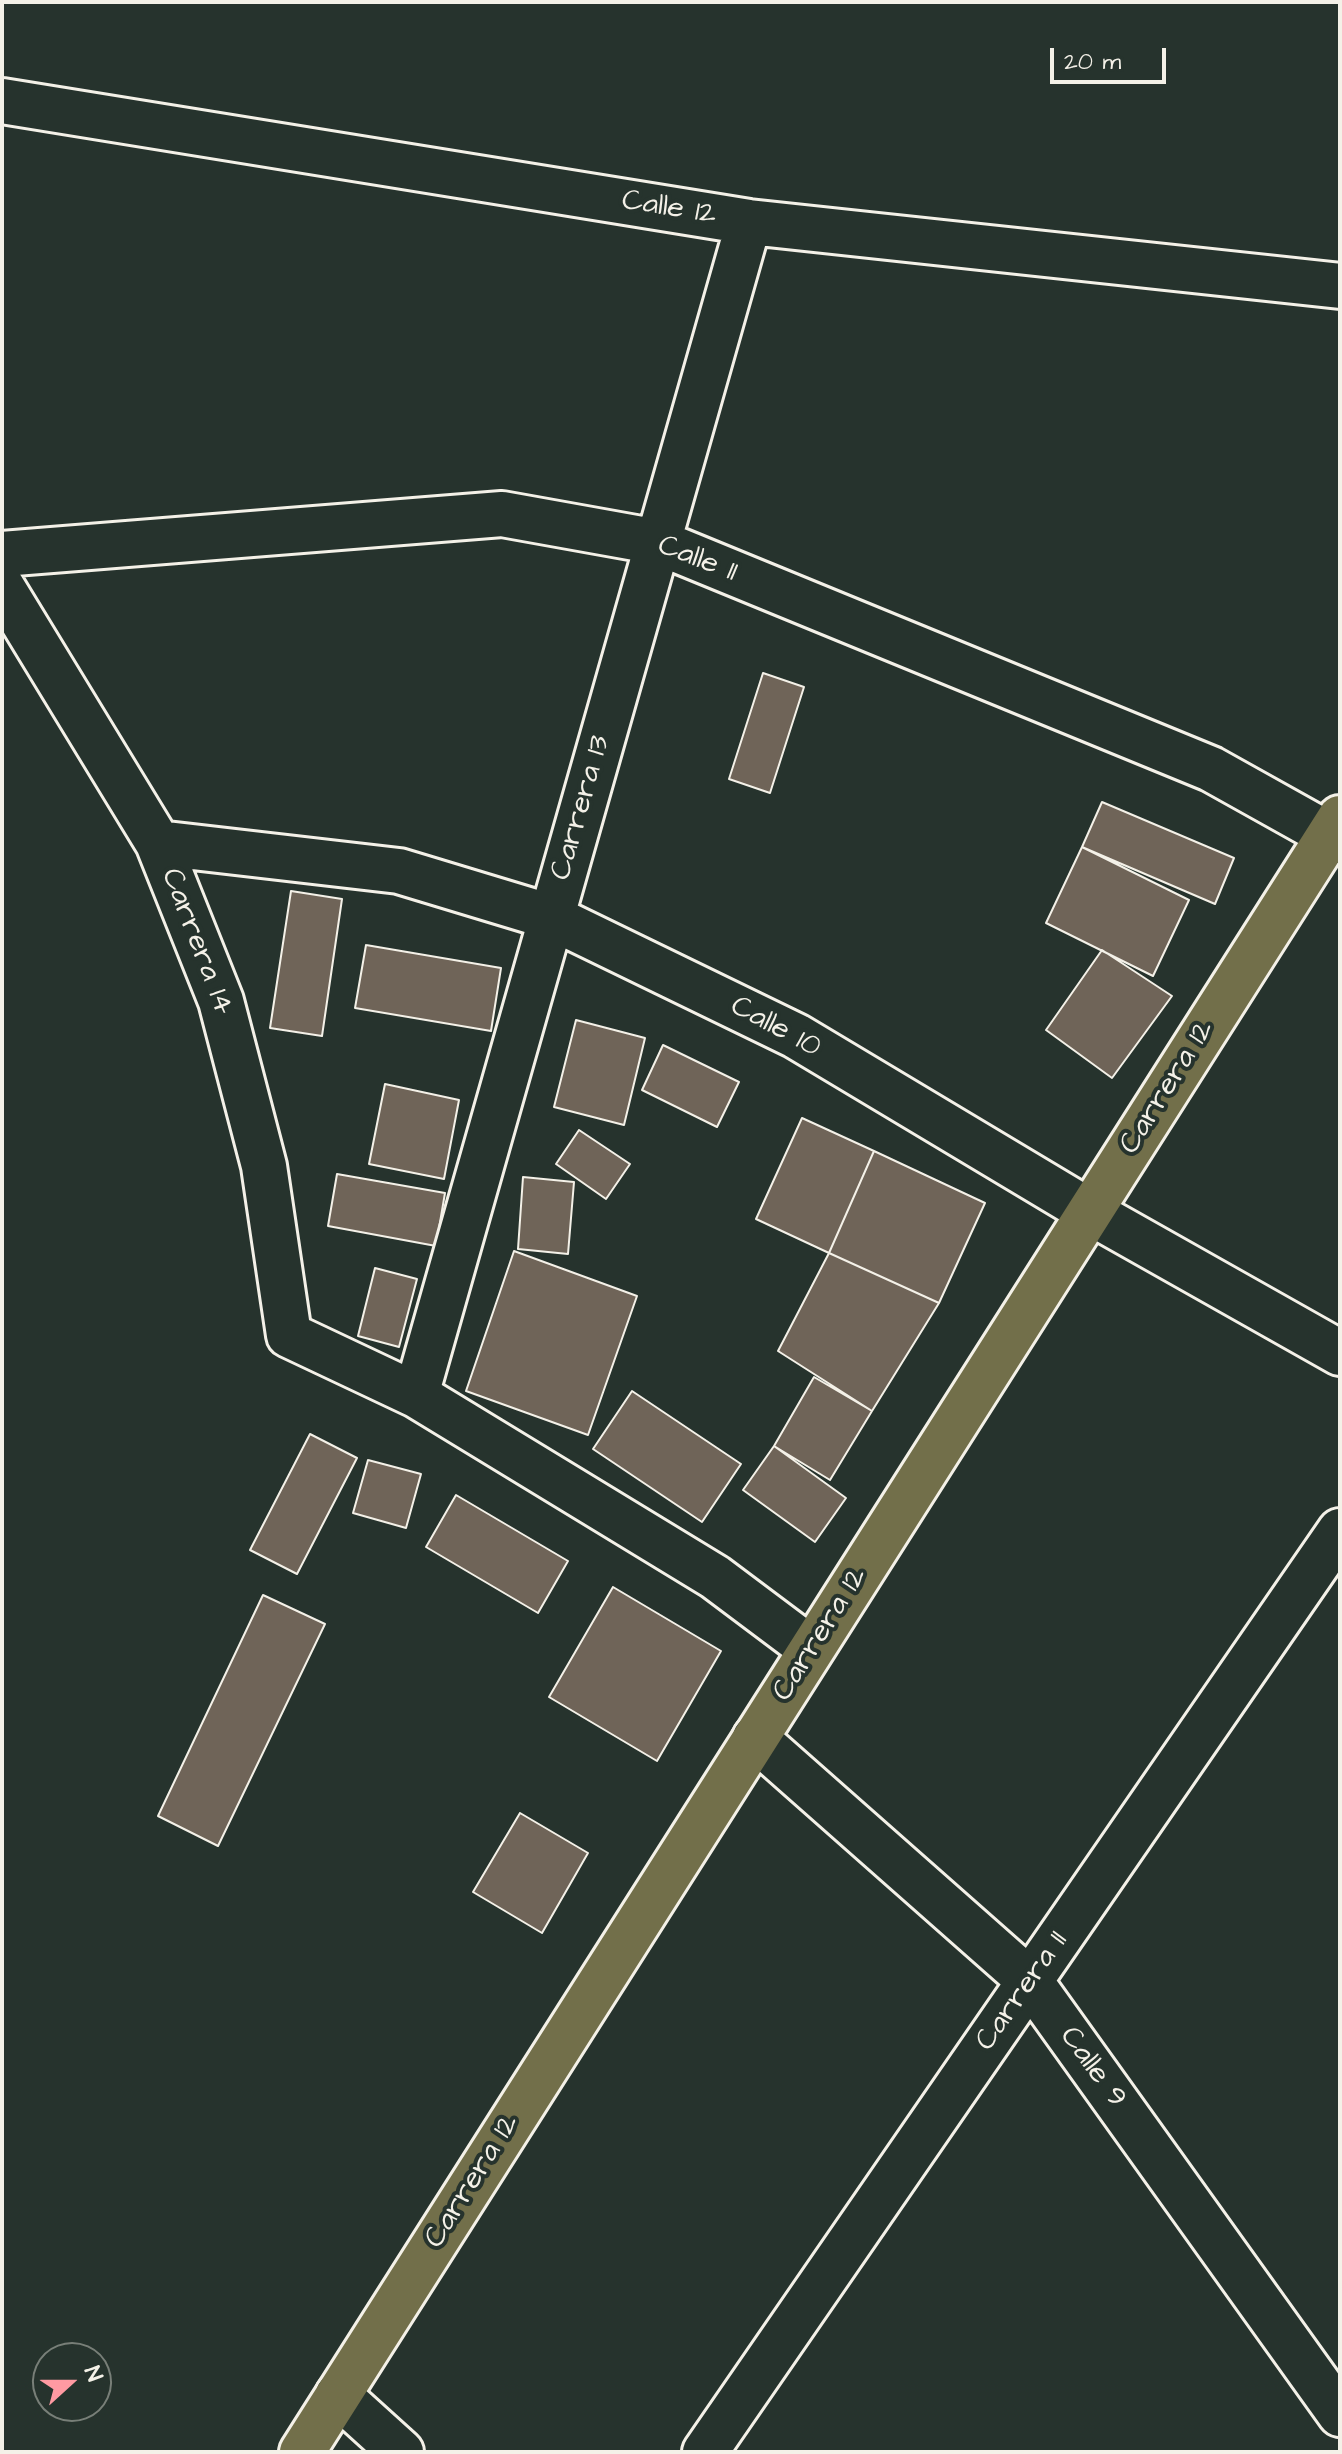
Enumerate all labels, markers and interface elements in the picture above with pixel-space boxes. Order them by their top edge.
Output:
scale bar [1054,32,1170,82]
text: 20 m [1064,45,1121,79]
street label: Calle 12 [619,184,719,234]
street label: Calle 11 [652,529,742,591]
street label: Carrera 13 [544,732,620,884]
street label: Carrera 14 [152,864,240,1020]
street label: Calle 10 [724,989,826,1067]
street label: Carrera 12 [1113,1015,1223,1161]
street label: Carrera 12 [766,1562,876,1708]
street label: Carrera 11 [969,1925,1077,2059]
street label: Calle 9 [1051,2021,1133,2115]
street label: Carrera 12 [418,2109,528,2255]
north arrow [32,2342,112,2422]
text: N [76,2362,110,2386]

